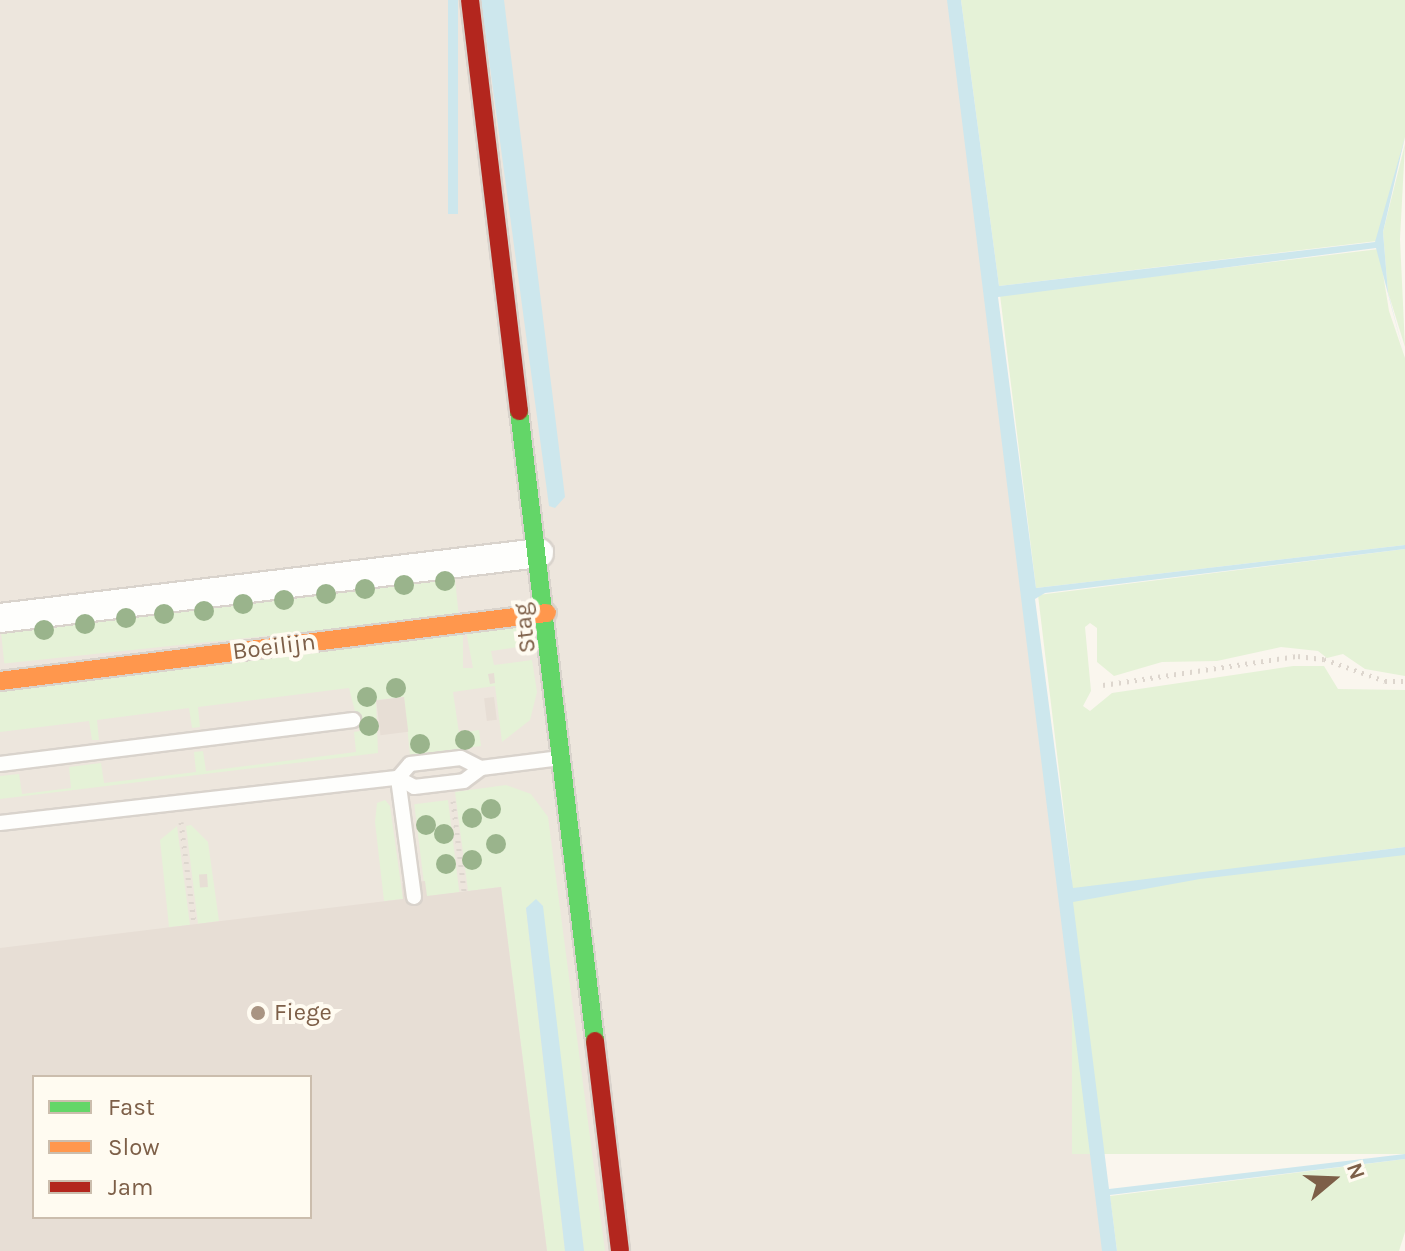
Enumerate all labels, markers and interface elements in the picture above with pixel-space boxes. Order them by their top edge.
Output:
street label: Stag [508,601,542,655]
street label: Boeilijn [231,628,317,666]
place label: Fiege [274,999,332,1027]
marker: Fiege [249,1004,267,1022]
legend [32,1075,312,1219]
text: Fast [108,1093,155,1121]
text: Slow [108,1133,160,1161]
north arrow [1293,1139,1373,1219]
text: N [1341,1159,1371,1183]
text: Jam [108,1173,153,1201]

